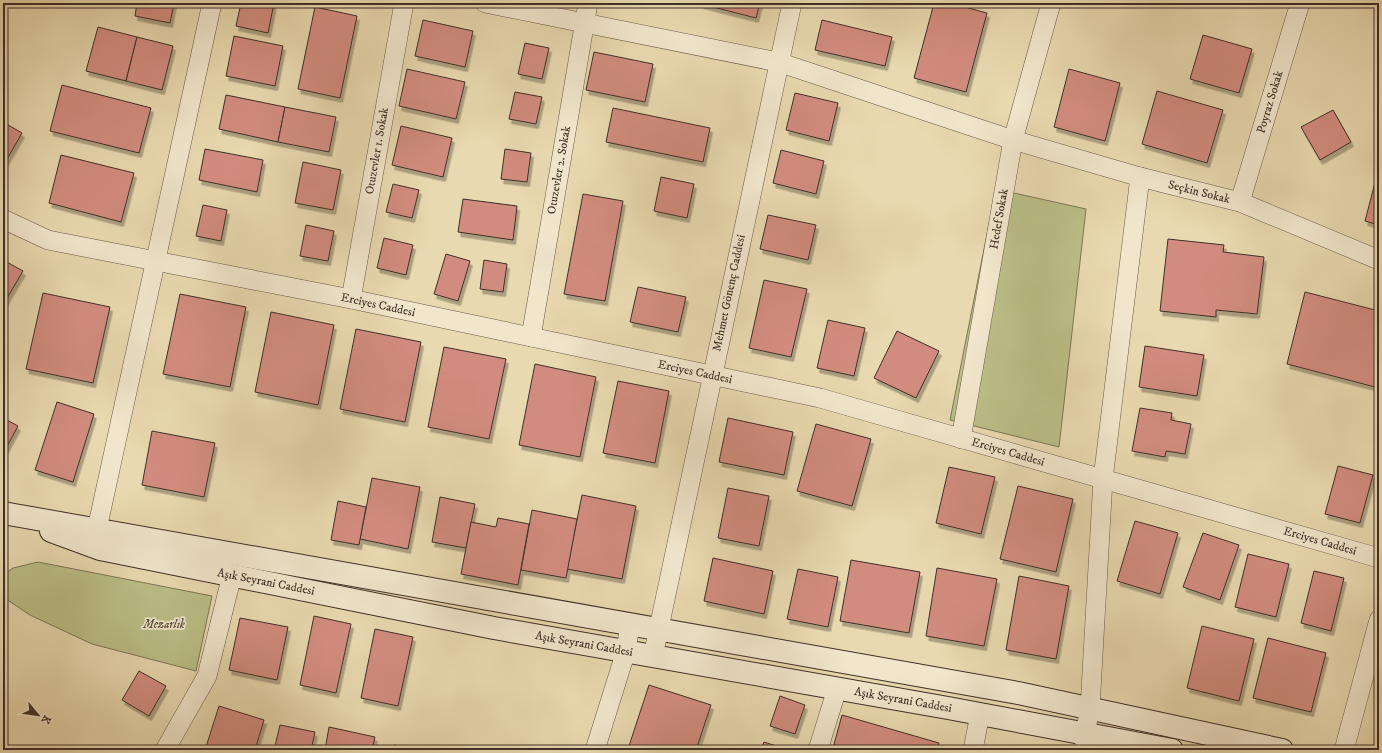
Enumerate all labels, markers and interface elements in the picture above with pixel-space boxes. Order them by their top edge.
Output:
street label: Poyraz Sokak [1253,69,1287,135]
street label: Otuzevler 1. Sokak [362,106,392,196]
street label: Otuzevler 2. Sokak [544,125,574,215]
street label: Seçkin Sokak [1166,177,1232,207]
street label: Hedef Sokak [986,187,1012,250]
street label: Mehmet Gönenç Caddesi [709,233,749,353]
street label: Erciyes Caddesi [339,290,417,320]
street label: Erciyes Caddesi [656,357,734,387]
street label: Erciyes Caddesi [970,434,1046,470]
street label: Erciyes Caddesi [1282,523,1358,559]
street label: Aşık Seyrani Caddesi [216,565,316,599]
park label: Mezarlık [142,617,185,632]
street label: Aşık Seyrani Caddesi [534,628,634,660]
street label: Aşık Seyrani Caddesi [853,684,953,716]
north arrow [18,695,58,735]
text: K [38,713,54,726]

